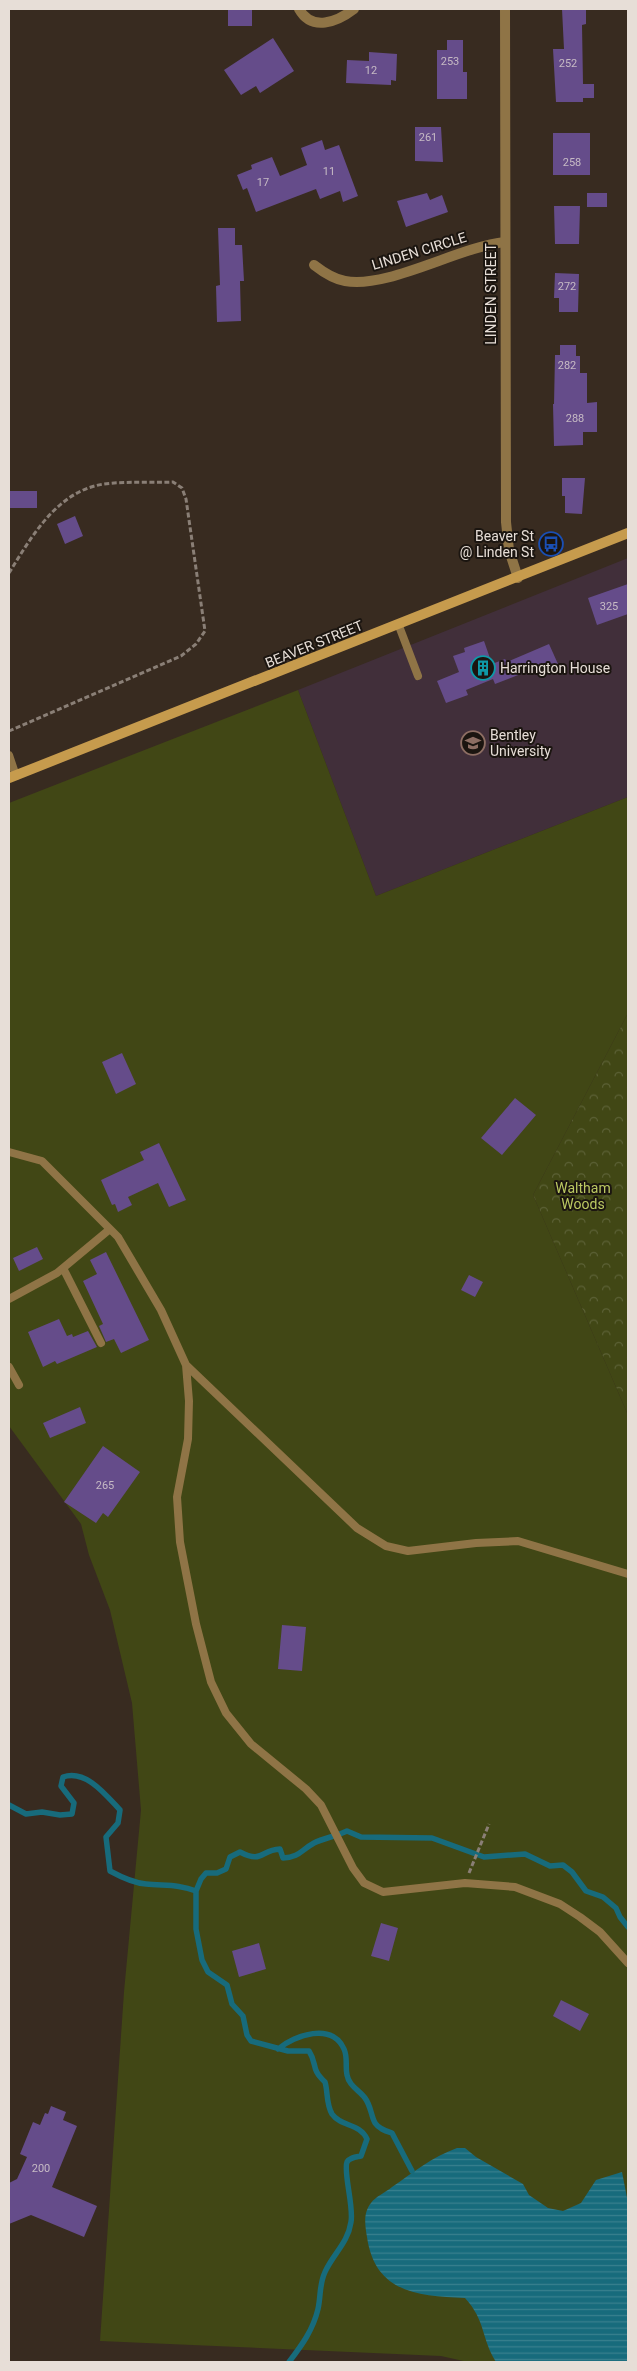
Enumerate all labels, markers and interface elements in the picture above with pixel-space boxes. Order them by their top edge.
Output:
house number: 253 [441,55,459,68]
house number: 252 [559,57,577,70]
house number: 12 [365,64,377,77]
house number: 261 [419,131,437,144]
house number: 258 [563,156,581,169]
house number: 11 [323,165,335,178]
house number: 17 [257,176,269,189]
street label: LINDEN CIRCLE [370,229,468,273]
street label: LINDEN STREET [483,243,499,345]
house number: 272 [558,280,576,293]
house number: 282 [558,359,576,372]
house number: 288 [566,412,584,425]
place label: Beaver St @ Linden St [460,528,534,560]
bus stop icon: Beaver St @ Linden St [538,531,564,557]
house number: 325 [600,600,618,613]
street label: BEAVER STREET [263,617,366,671]
building icon: Harrington House [470,655,496,681]
place label: Harrington House [500,660,610,676]
place label: Bentley University [490,727,551,759]
school or university icon: Bentley University [460,730,486,756]
park label: Waltham Woods [555,1180,611,1212]
house number: 265 [96,1479,114,1492]
house number: 200 [32,2162,50,2175]

